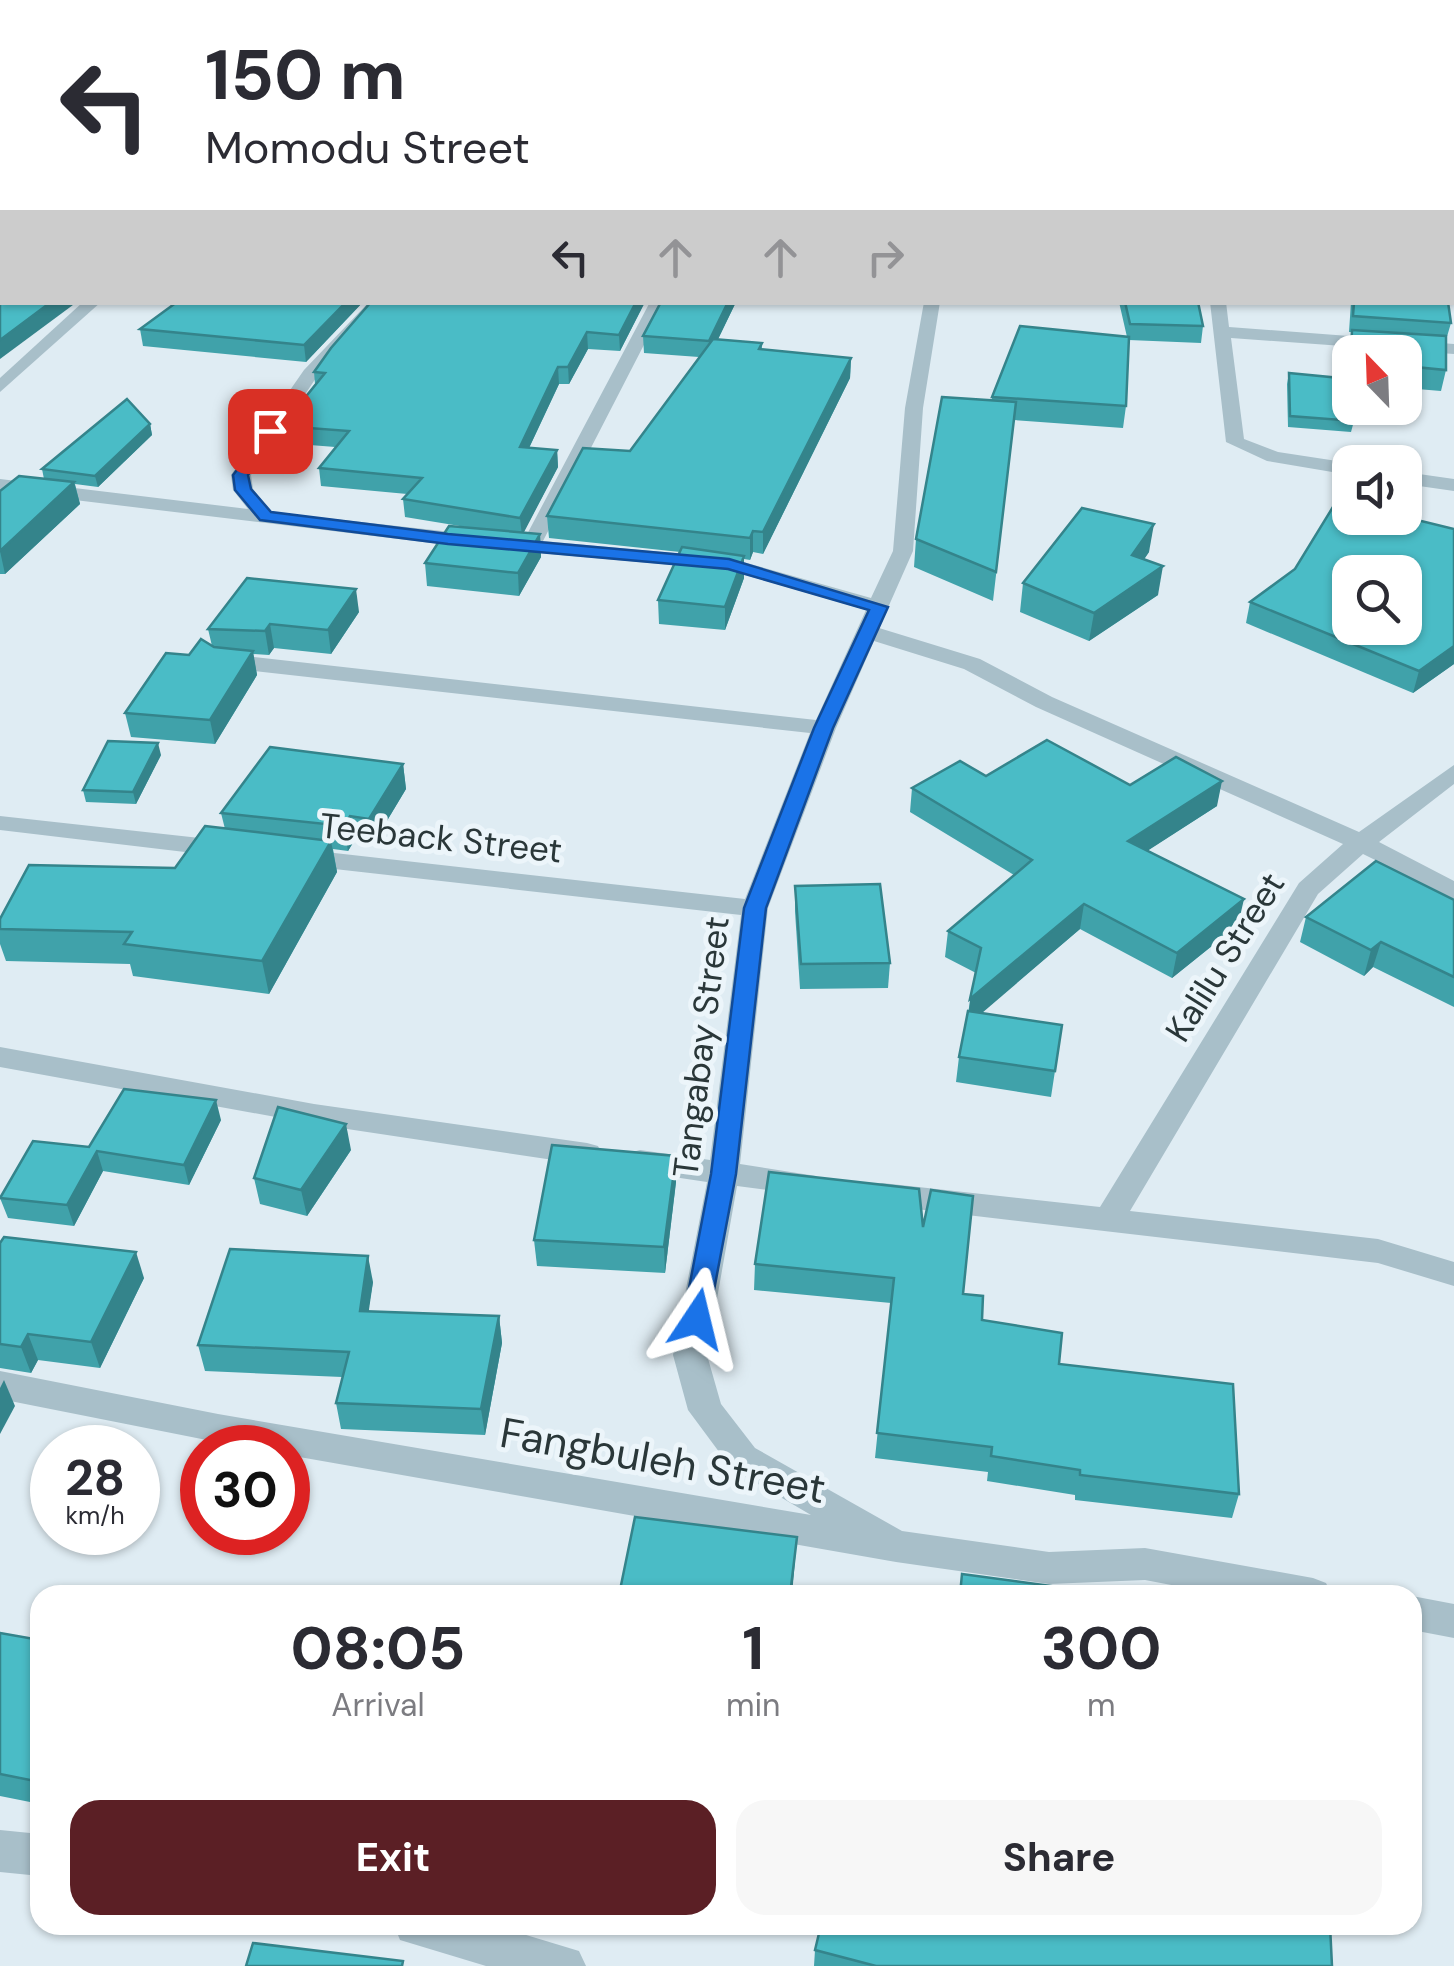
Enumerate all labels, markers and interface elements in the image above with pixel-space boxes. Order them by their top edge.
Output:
text: 150 m [205,30,406,121]
icon: left [40,40,170,170]
text: Momodu Street [205,118,530,177]
icon: left [543,230,598,285]
icon: ahead [648,230,703,285]
icon: ahead [753,230,808,285]
icon: right [858,230,913,285]
north arrow [1332,335,1422,425]
map controls [1332,335,1422,645]
pin [228,389,313,474]
icon: arrive [243,404,298,459]
button: sound [1332,445,1422,535]
button: search [1332,555,1422,645]
street label: Teeback Street [318,802,564,874]
street label: Kalilu Street [1155,864,1295,1050]
street label: Tangabay Street [662,914,740,1180]
position arrow [645,1267,749,1371]
street label: Fangbuleh Street [496,1405,830,1516]
speed limit sign: 30 [180,1425,310,1555]
text: 28 [65,1445,125,1511]
text: km/h [65,1499,125,1532]
text: 08:05 [290,1609,465,1688]
text: 1 [742,1609,764,1688]
text: 300 [1041,1609,1162,1688]
text: Arrival [331,1684,425,1726]
text: min [726,1684,780,1726]
text: m [1087,1684,1115,1726]
button: Exit [70,1800,716,1915]
button: Share [736,1800,1382,1915]

